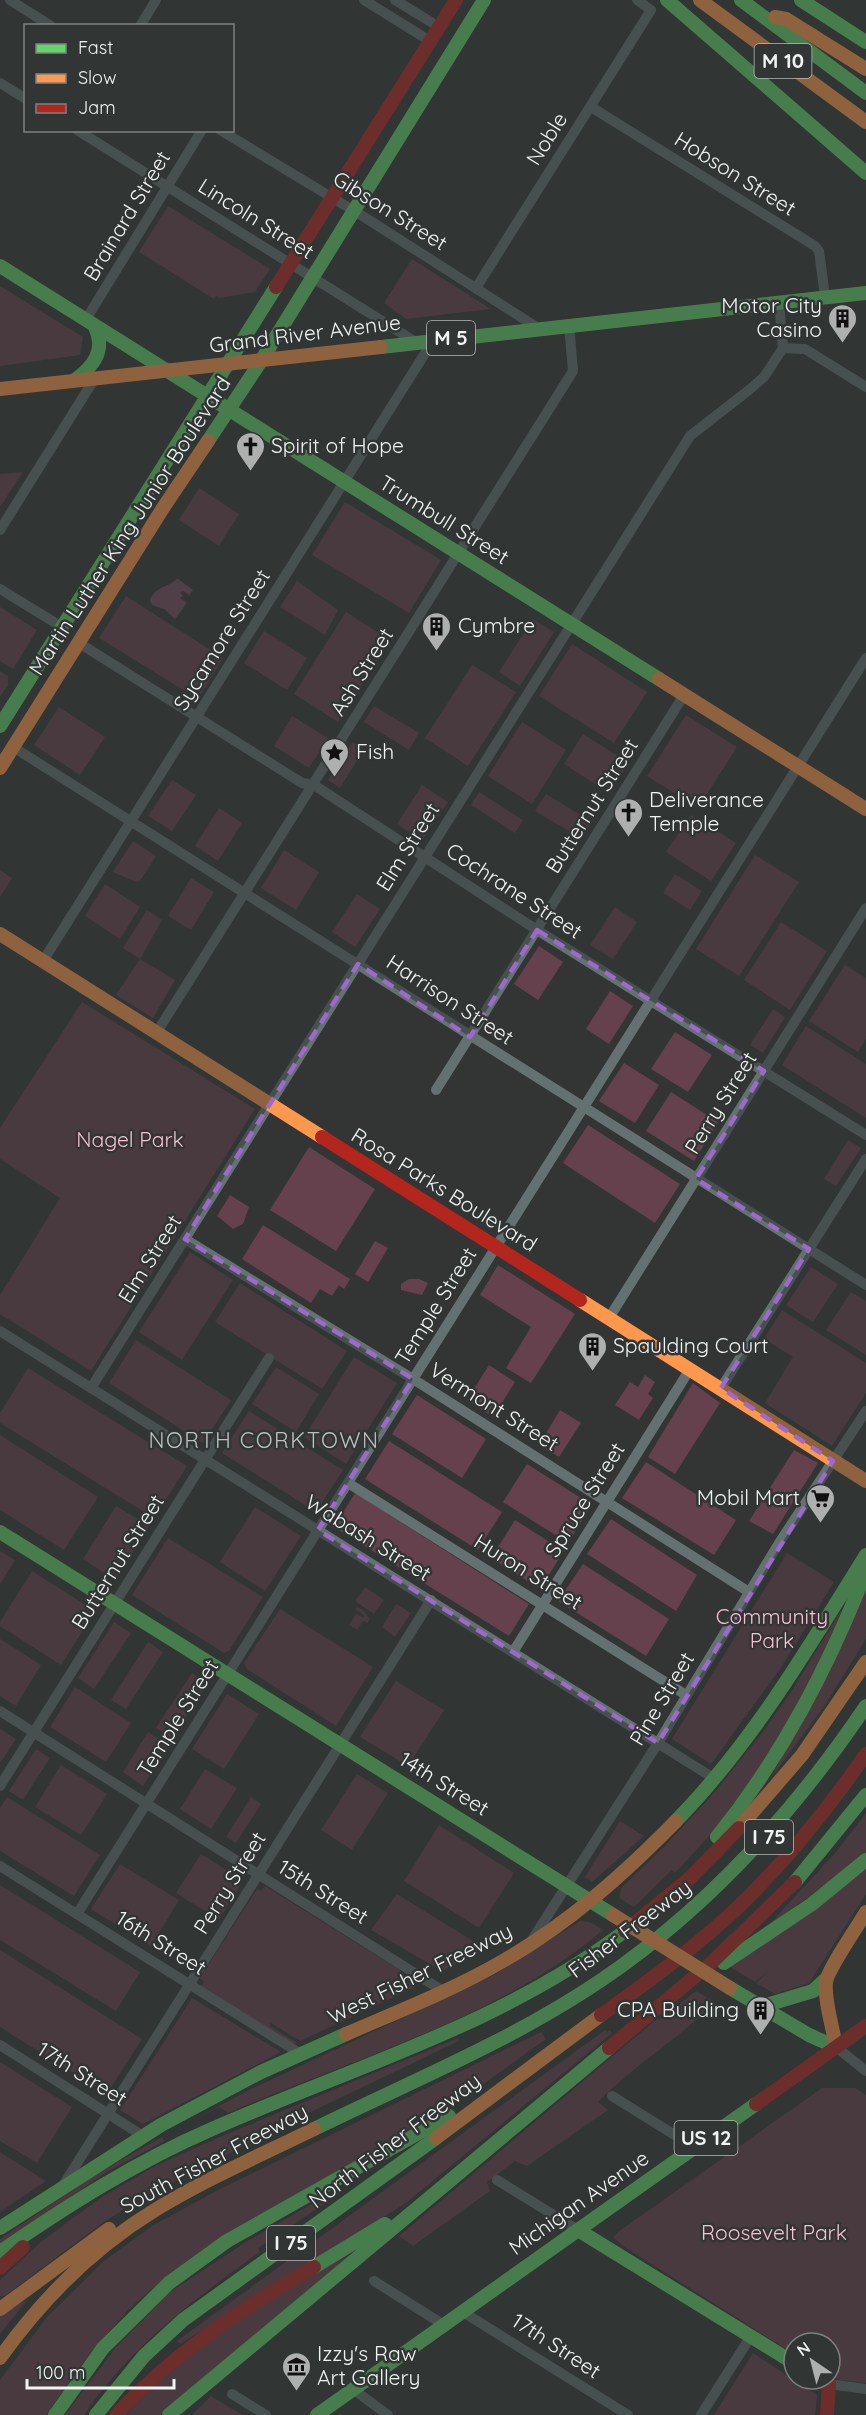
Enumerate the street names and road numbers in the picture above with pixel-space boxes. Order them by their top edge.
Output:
road number: M 10 [754,44,812,78]
street label: Noble [520,107,572,170]
street label: Hobson Street [670,125,801,221]
street label: Brainard Street [77,146,175,285]
street label: Gibson Street [329,165,452,256]
street label: Lincoln Street [194,172,319,264]
street label: Grand River Avenue [208,308,402,358]
road number: M 5 [427,321,475,355]
street label: Martin Luther King Junior Boulevard [23,371,236,680]
street label: Trumbull Street [375,469,514,569]
street label: Sycamore Street [167,564,275,715]
street label: Ash Street [324,623,398,720]
street label: Butternut Street [539,733,643,878]
street label: Elm Street [370,798,444,895]
street label: Cochrane Street [442,837,587,944]
street label: Harrison Street [382,948,519,1050]
street label: Perry Street [679,1047,762,1158]
street label: Rosa Parks Boulevard [347,1121,542,1257]
street label: Elm Street [112,1210,186,1307]
street label: Temple Street [389,1242,482,1369]
street label: Vermont Street [425,1356,564,1456]
street label: Spruce Street [539,1437,630,1562]
street label: Wabash Street [301,1488,436,1586]
street label: Butternut Street [65,1489,169,1634]
street label: Huron Street [470,1528,587,1615]
street label: Pine Street [623,1647,699,1750]
street label: Temple Street [131,1654,224,1781]
street label: 14th Street [395,1745,494,1821]
road number: I 75 [745,1820,793,1854]
street label: Perry Street [188,1827,271,1938]
street label: 15th Street [274,1853,373,1929]
street label: Fisher Freeway [563,1873,696,1983]
street label: 16th Street [112,1904,211,1980]
street label: West Fisher Freeway [323,1917,516,2029]
street label: 17th Street [33,2035,132,2111]
street label: North Fisher Freeway [303,2067,485,2213]
street label: South Fisher Freeway [115,2098,312,2219]
road number: US 12 [674,2121,738,2155]
street label: Michigan Avenue [504,2144,653,2260]
road number: I 75 [267,2226,315,2260]
street label: 17th Street [507,2307,606,2383]

